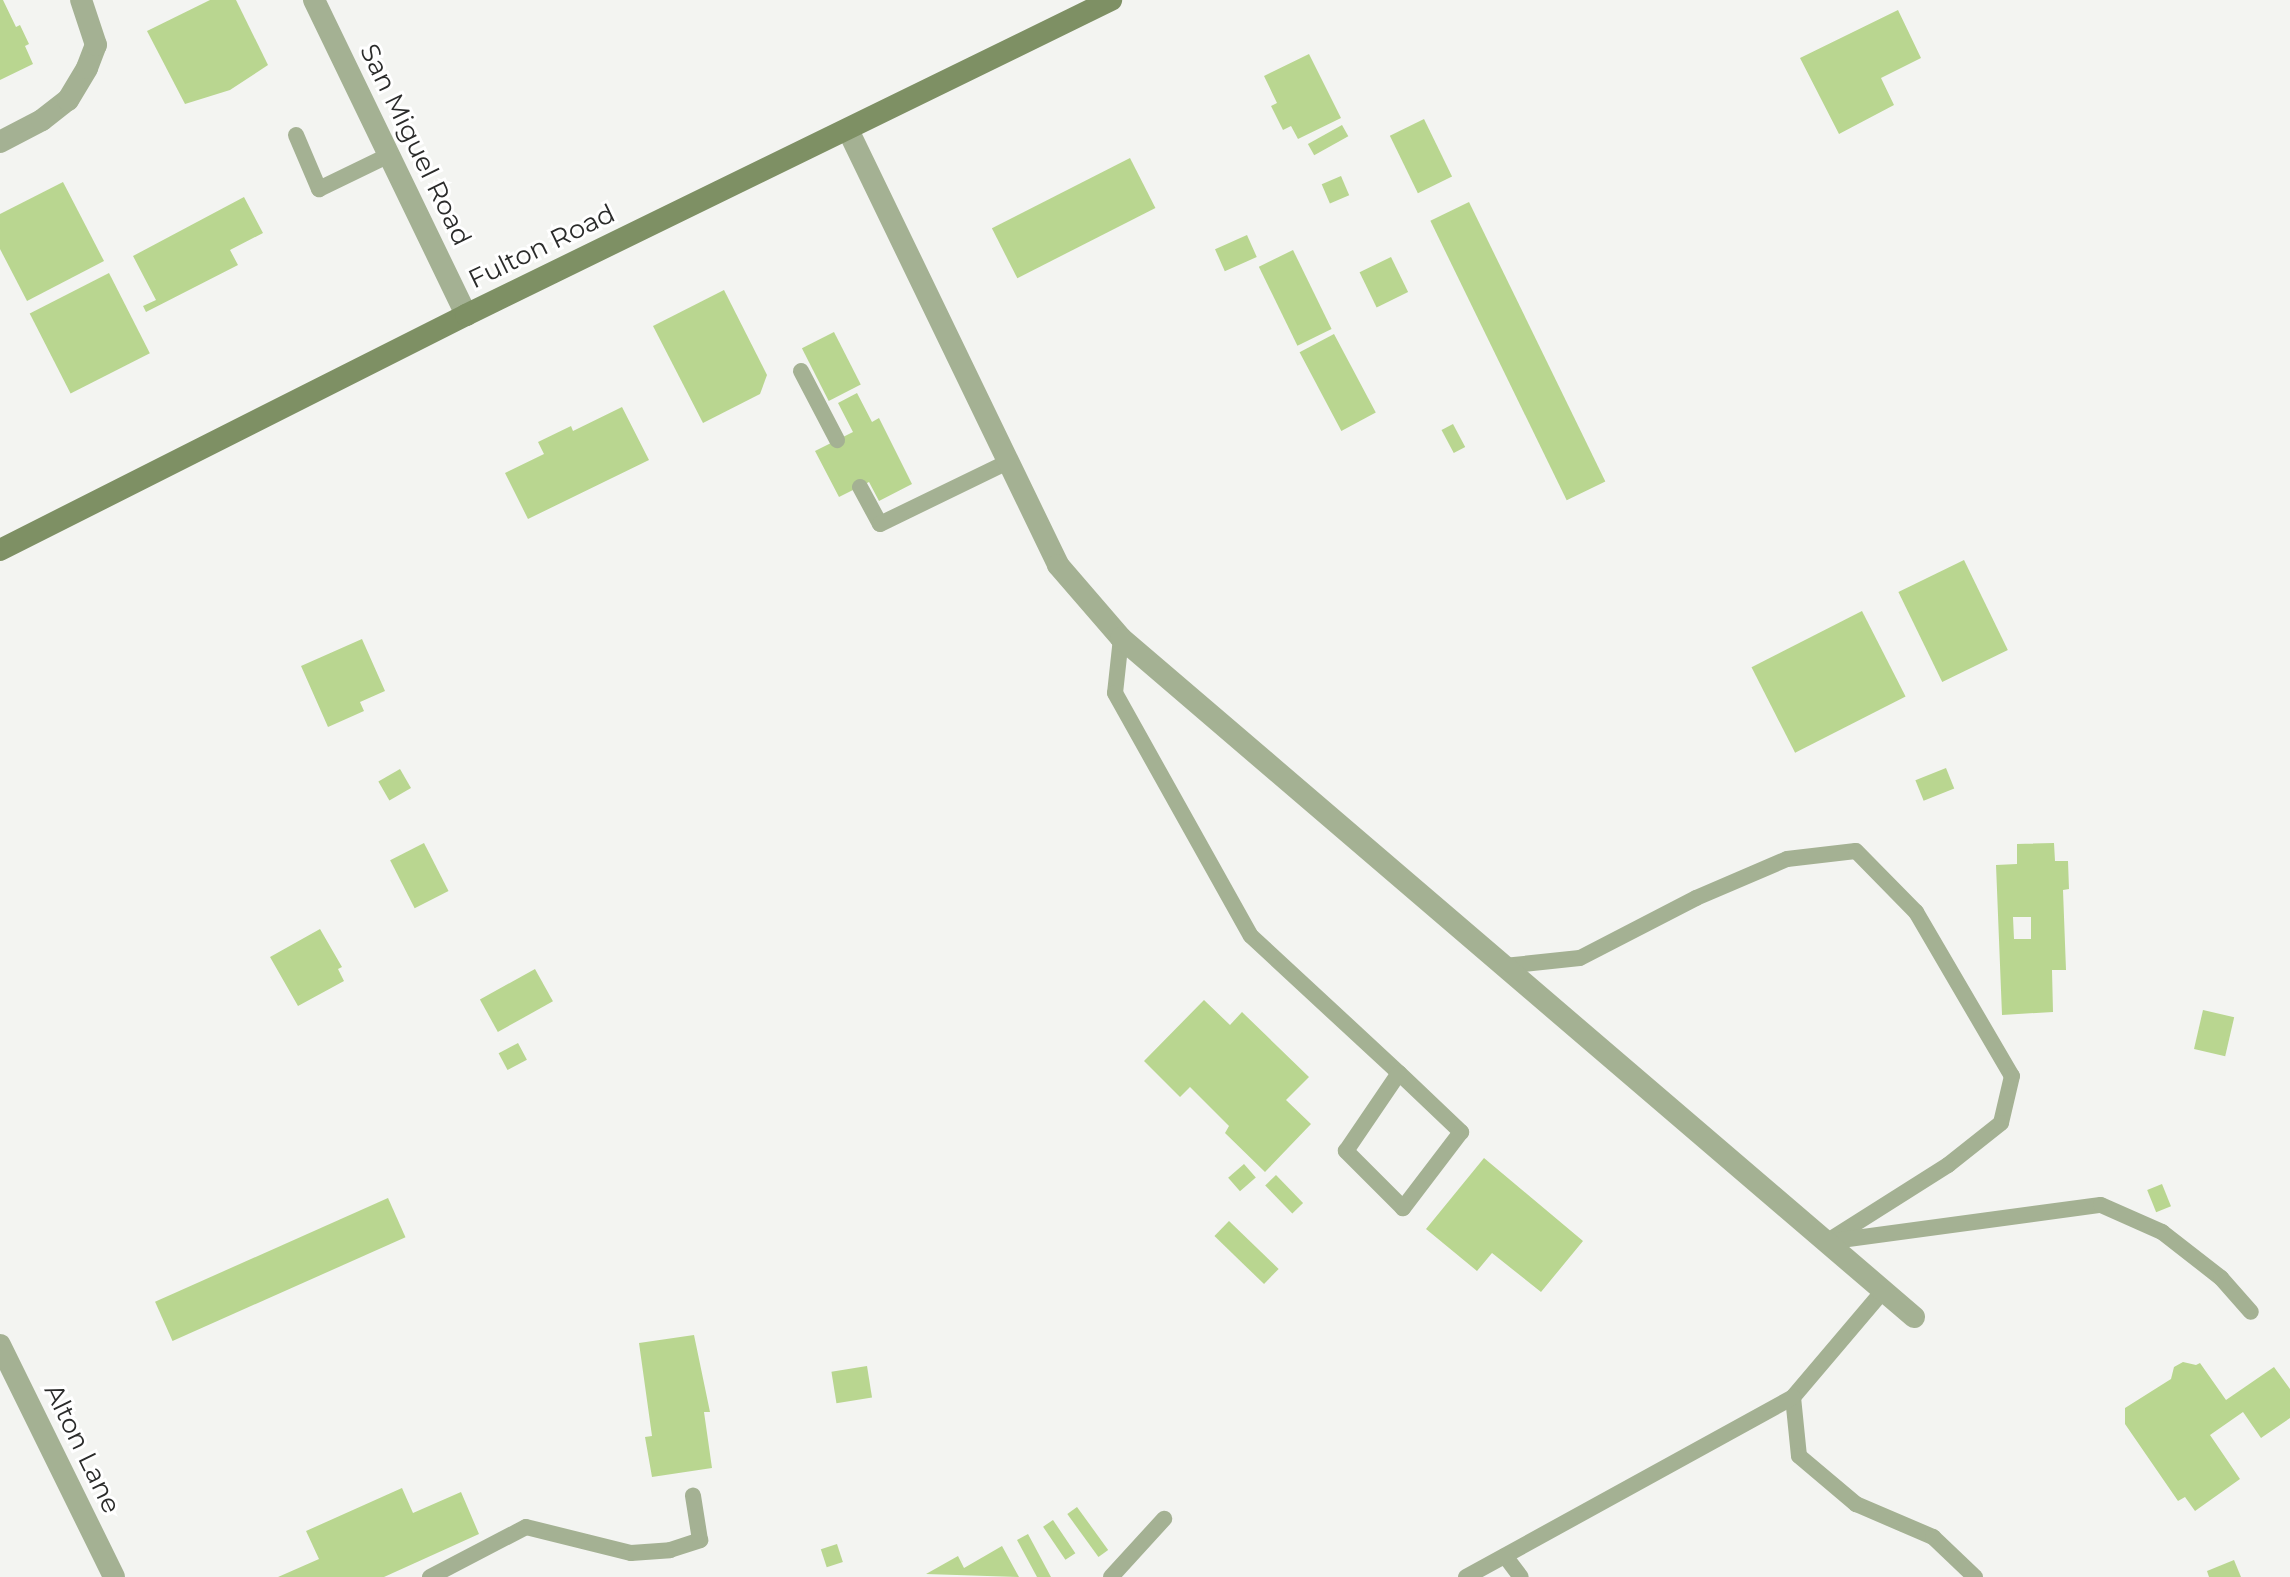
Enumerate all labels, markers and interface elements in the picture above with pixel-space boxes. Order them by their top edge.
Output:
street label: San Miguel Road [353,39,477,251]
street label: Fulton Road [464,198,620,296]
street label: Alton Lane [37,1379,127,1519]

